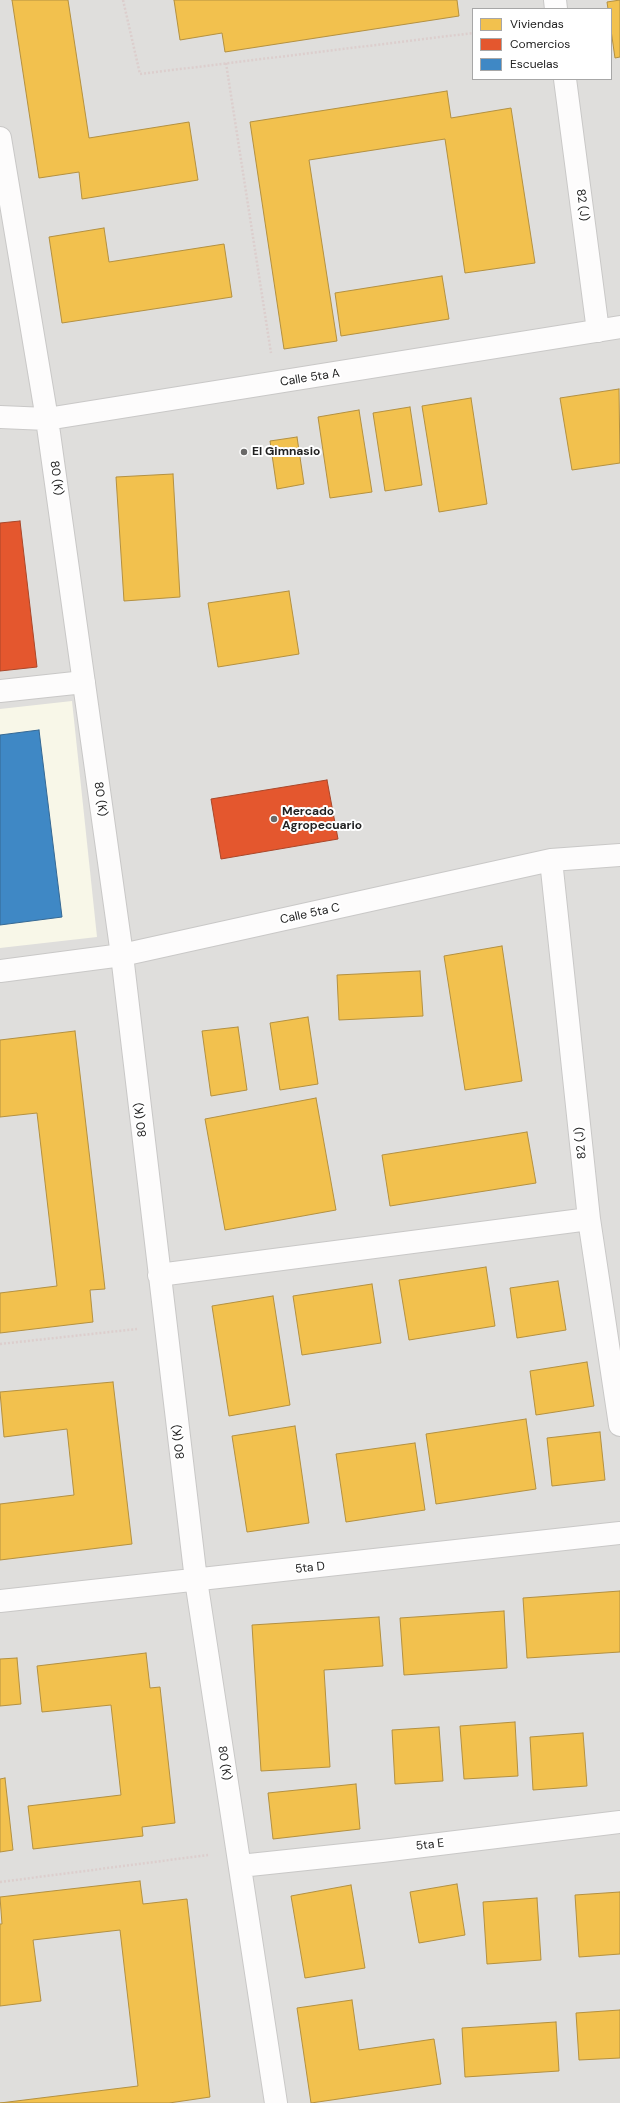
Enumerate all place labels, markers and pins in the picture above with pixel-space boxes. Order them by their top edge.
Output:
place label: El Gimnasio [252,445,320,459]
marker: El Gimnasio [239,447,249,457]
place label: Mercado Agropecuario [282,805,362,833]
marker: Mercado Agropecuario [269,814,279,824]

